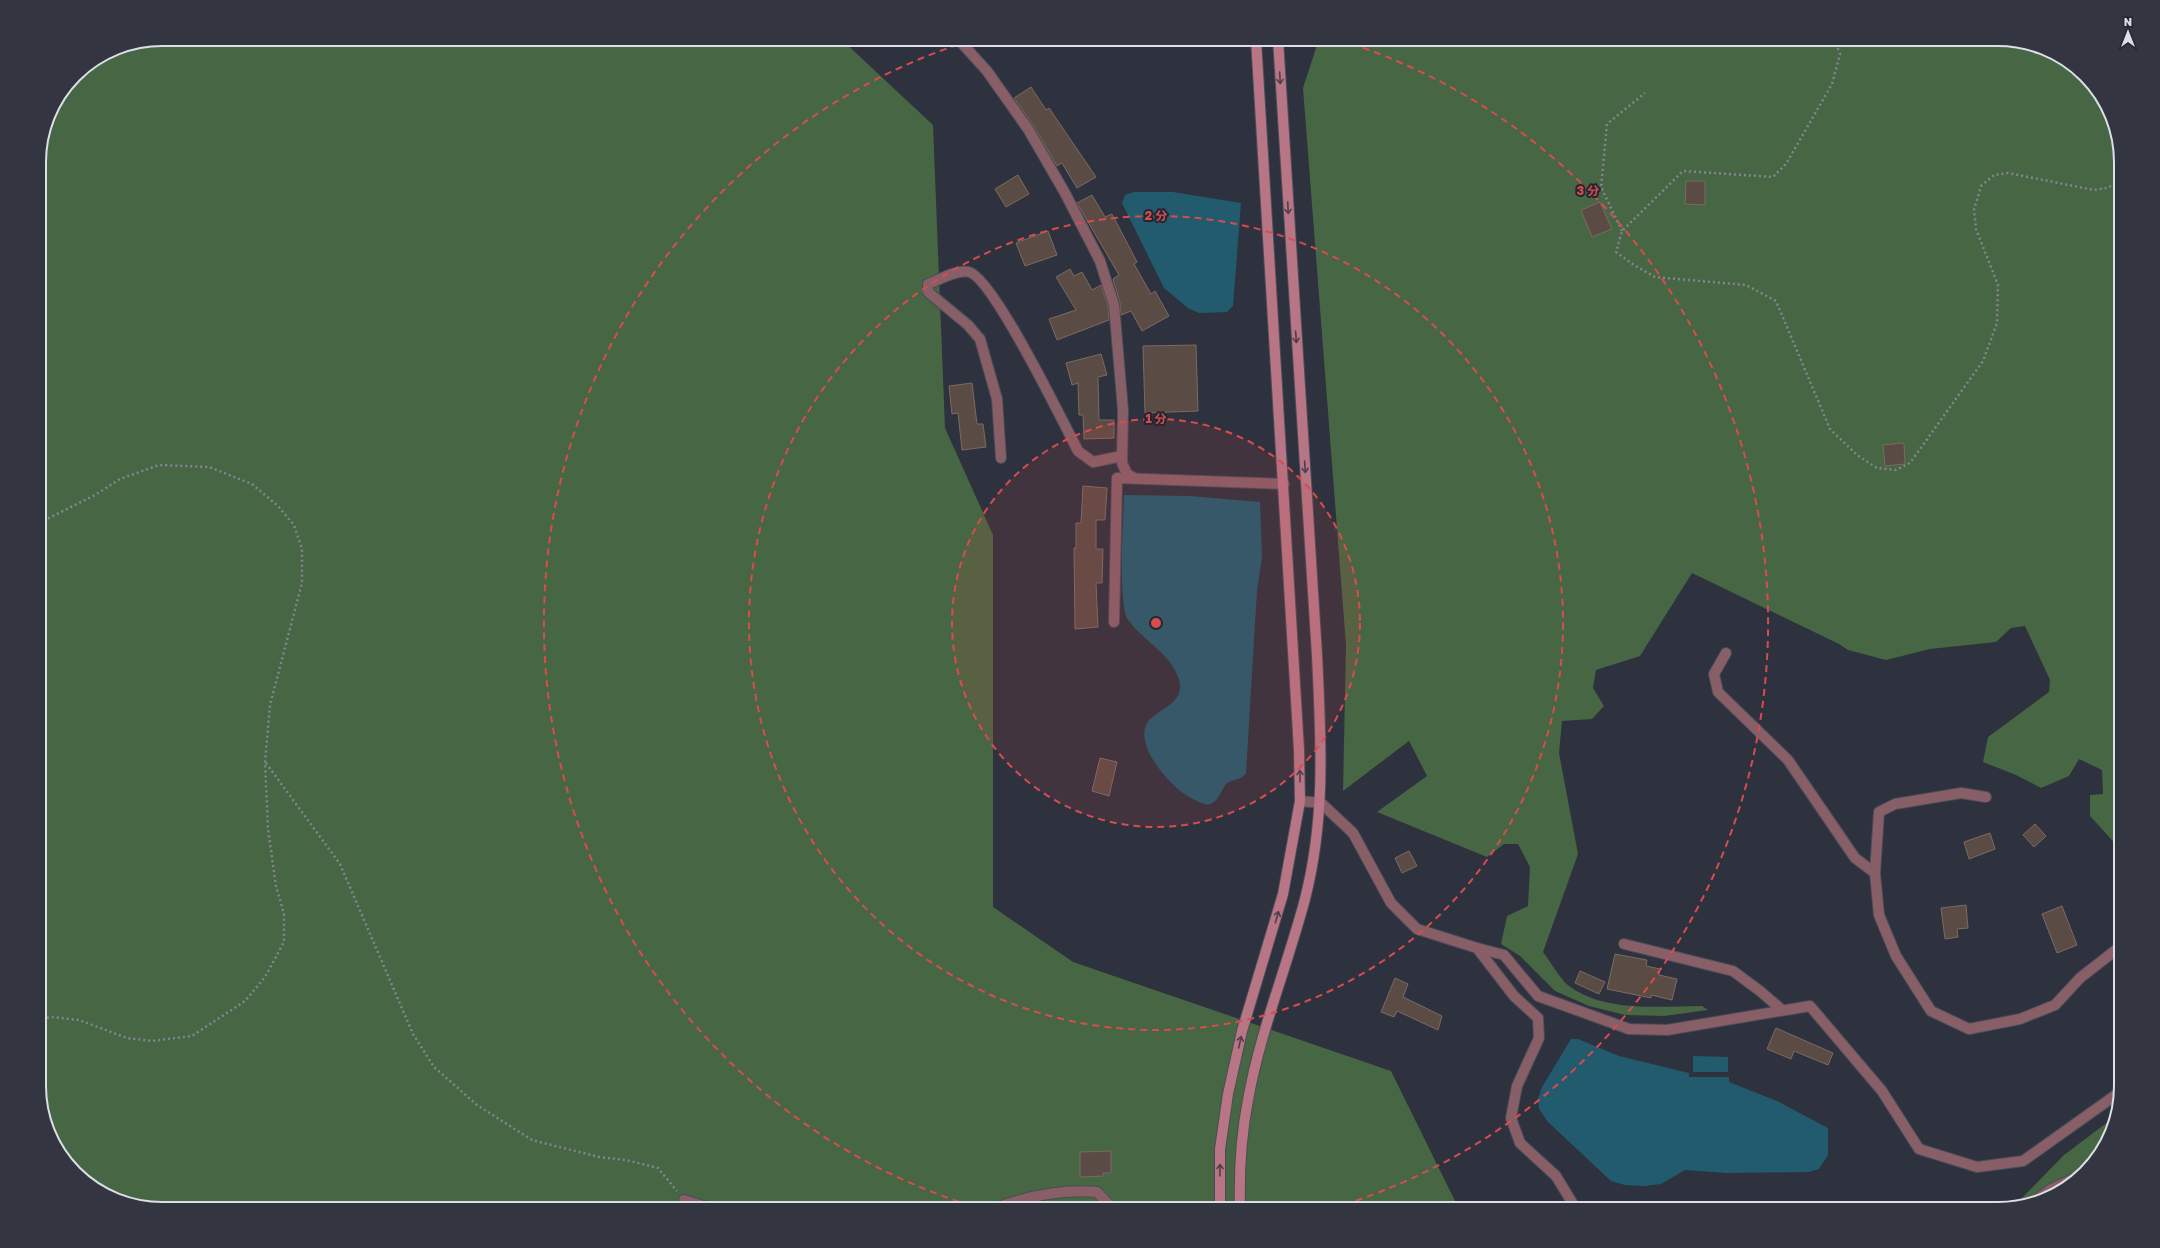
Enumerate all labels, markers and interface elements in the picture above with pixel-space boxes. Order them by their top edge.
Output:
north arrow [2108,12,2148,52]
text: N [2124,15,2132,28]
one-way arrow [1277,71,1284,84]
text: 3 分 [1577,183,1599,198]
one-way arrow [1285,201,1292,214]
text: 2 分 [1145,208,1167,223]
one-way arrow [1293,330,1300,343]
text: 1 分 [1145,411,1167,426]
one-way arrow [1301,460,1308,473]
centre of rings [1149,616,1163,630]
one-way arrow [1296,770,1304,783]
one-way arrow [1274,911,1281,924]
one-way arrow [1236,1036,1244,1049]
one-way arrow [1216,1164,1224,1177]

